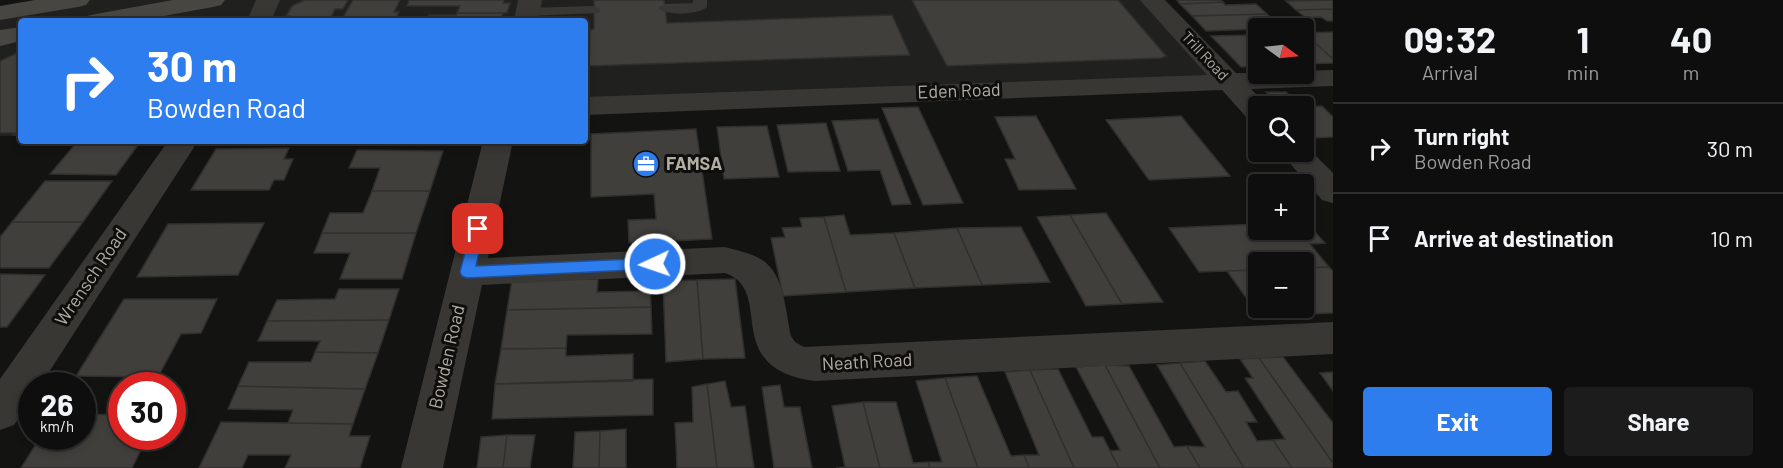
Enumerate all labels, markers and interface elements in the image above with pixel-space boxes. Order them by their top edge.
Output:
text: 09:32 [1404,17,1496,60]
text: 1 [1577,17,1589,60]
text: 40 [1670,17,1712,60]
north arrow [1248,18,1314,84]
map controls [1248,18,1314,318]
street label: Trill Road [1179,27,1233,83]
text: 30 m [147,40,237,90]
icon: right [48,42,126,120]
text: Arrival [1422,60,1478,84]
text: min [1567,60,1599,84]
text: m [1683,60,1699,84]
street label: Eden Road [917,78,1001,102]
text: Bowden Road [147,91,306,123]
button: search [1248,96,1314,162]
text: Turn right [1414,123,1509,149]
icon: right [1363,132,1396,165]
text: 30 m [1707,135,1753,161]
office icon: FAMSA [631,149,661,179]
text: Bowden Road [1414,149,1532,173]
place label: FAMSA [666,152,722,174]
button: + [1248,174,1314,240]
pin [452,203,503,254]
icon: arrive [461,212,494,245]
icon: arrive [1363,222,1396,255]
street label: Wrensch Road [50,224,131,329]
text: Arrive at destination [1414,225,1613,251]
text: 10 m [1710,225,1753,251]
position arrow [623,232,687,296]
button: − [1248,252,1314,318]
street label: Bowden Road [423,303,469,411]
street label: Neath Road [821,348,913,374]
speed limit sign: 30 [108,372,186,450]
text: 26 [41,386,73,422]
button: Exit [1363,387,1552,456]
button: Share [1564,387,1753,456]
text: km/h [40,417,74,435]

